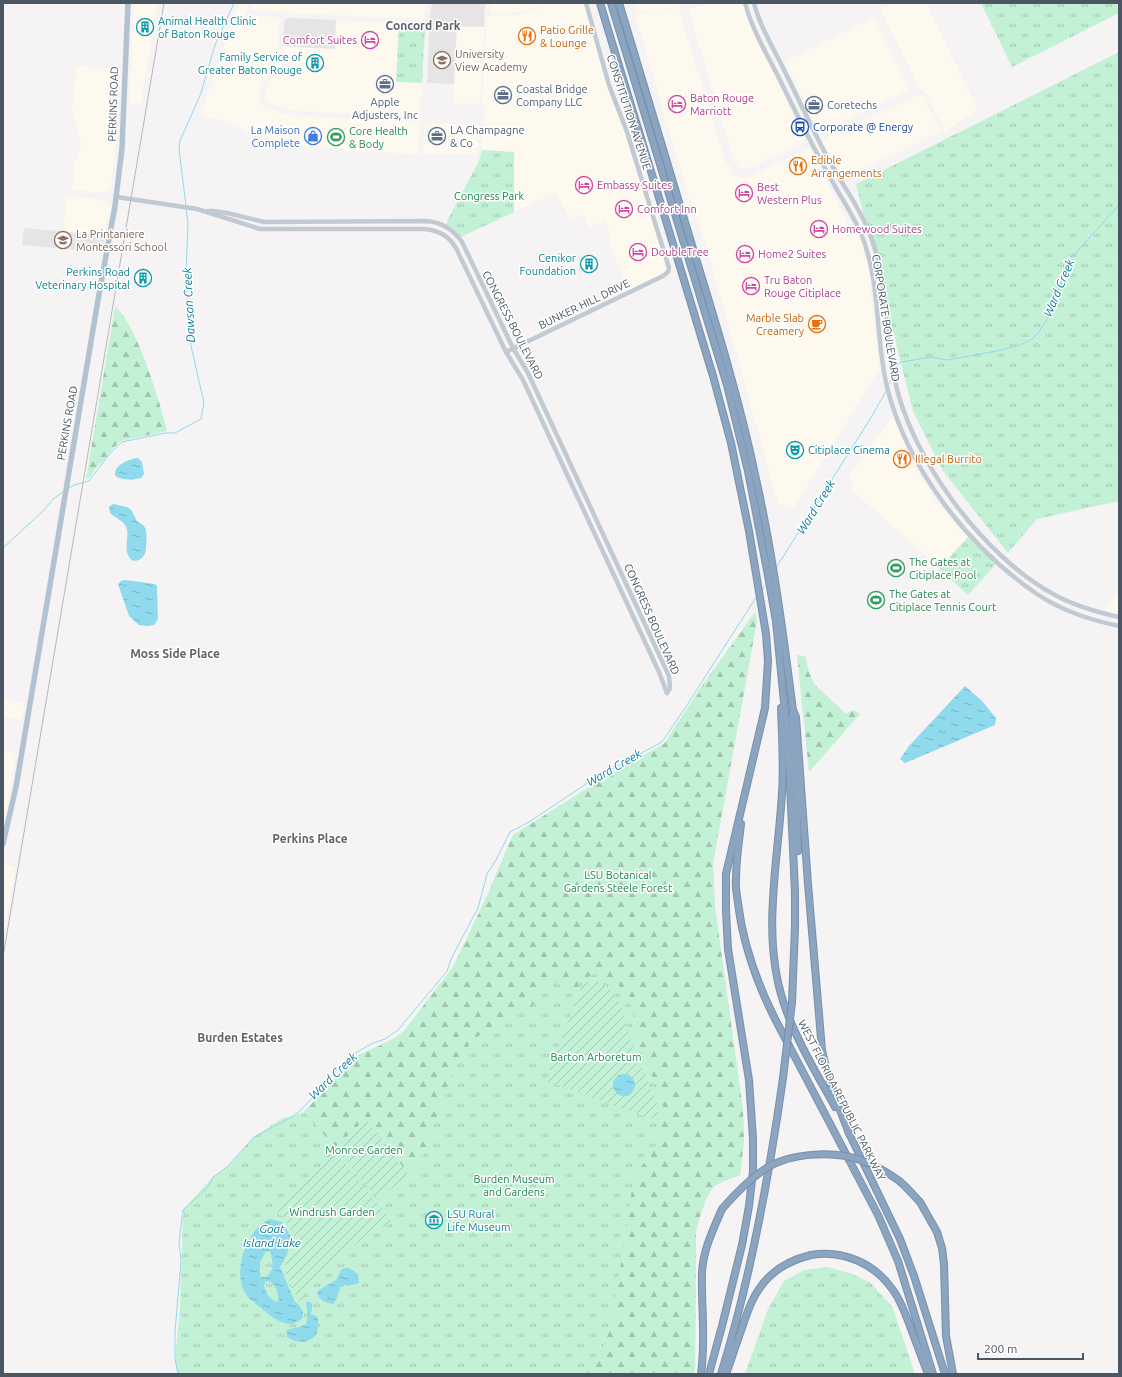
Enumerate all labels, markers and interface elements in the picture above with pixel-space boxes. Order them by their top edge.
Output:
place label: Animal Health Clinic of Baton Rouge [158,15,256,40]
building icon: Animal Health Clinic of Baton Rouge [135,17,155,37]
district label: Concord Park [385,19,461,32]
place label: Patio Grille & Lounge [540,24,594,49]
restaurant icon: Patio Grille & Lounge [517,26,537,46]
hotel icon: Comfort Suites [360,30,380,50]
place label: Comfort Suites [283,34,357,46]
place label: University View Academy [455,48,528,73]
school or university icon: University View Academy [432,50,452,70]
place label: Family Service of Greater Baton Rouge [198,51,303,76]
building icon: Family Service of Greater Baton Rouge [305,53,325,73]
street label: CONSTITUTION AVENUE [605,53,653,171]
street label: PERKINS ROAD [106,66,120,142]
office icon: Apple Adjusters, Inc [375,74,395,94]
place label: Coastal Bridge Company LLC [516,83,588,108]
office icon: Coastal Bridge Company LLC [493,85,513,105]
place label: Baton Rouge Marriott [690,92,754,117]
hotel icon: Baton Rouge Marriott [667,94,687,114]
office icon: Coretechs [804,95,824,115]
place label: Apple Adjusters, Inc [352,96,418,121]
place label: Coretechs [827,99,877,111]
bus stop icon: Corporate @ Energy [790,117,810,137]
place label: Corporate @ Energy [813,121,914,133]
place label: La Maison Complete [251,124,300,149]
place label: LA Champagne & Co [450,124,525,149]
place label: Core Health & Body [349,125,408,150]
shop icon: La Maison Complete [303,126,323,146]
office icon: LA Champagne & Co [427,126,447,146]
sports icon: Core Health & Body [326,127,346,147]
place label: Edible Arrangements [811,154,882,179]
restaurant icon: Edible Arrangements [788,156,808,176]
hotel icon: Embassy Suites [574,175,594,195]
place label: Embassy Suites [597,179,672,191]
place label: Best Western Plus [757,181,822,206]
hotel icon: Best Western Plus [734,183,754,203]
park label: Congress Park [454,190,524,202]
hotel icon: Comfort Inn [614,199,634,219]
place label: Comfort Inn [637,203,697,215]
hotel icon: Homewood Suites [809,219,829,239]
place label: Homewood Suites [832,223,922,235]
place label: La Printaniere Montessori School [76,228,167,253]
school or university icon: La Printaniere Montessori School [53,230,73,250]
hotel icon: DoubleTree [628,242,648,262]
hotel icon: Home2 Suites [735,244,755,264]
place label: DoubleTree [651,246,709,258]
place label: Home2 Suites [758,248,826,260]
place label: Cenikor Foundation [519,252,577,277]
building icon: Cenikor Foundation [579,254,599,274]
street label: CORPORATE BOULEVARD [870,254,902,383]
water label: Ward Creek [1041,256,1077,319]
place label: Perkins Road Veterinary Hospital [35,266,130,291]
water label: Dawson Creek [180,266,197,343]
building icon: Perkins Road Veterinary Hospital [133,268,153,288]
street label: CONGRESS BOULEVARD [480,269,546,382]
place label: Tru Baton Rouge Citiplace [764,274,841,299]
hotel icon: Tru Baton Rouge Citiplace [741,276,761,296]
street label: BUNKER HILL DRIVE [537,277,631,331]
place label: Marble Slab Creamery [746,312,805,337]
cafe icon: Marble Slab Creamery [807,314,827,334]
street label: PERKINS ROAD [55,385,79,461]
theatre icon: Citiplace Cinema [785,440,805,460]
place label: Citiplace Cinema [808,444,890,456]
restaurant icon: Illegal Burrito [892,449,912,469]
place label: Illegal Burrito [915,453,982,465]
water label: Ward Creek [794,477,838,536]
place label: The Gates at Citiplace Pool [909,556,976,581]
sports icon: The Gates at Citiplace Pool [886,558,906,578]
street label: CONGRESS BOULEVARD [622,562,682,677]
place label: The Gates at Citiplace Tennis Court [889,588,997,613]
sports icon: The Gates at Citiplace Tennis Court [866,590,886,610]
district label: Moss Side Place [130,647,220,660]
water label: Ward Creek [584,746,644,789]
district label: Perkins Place [272,832,348,845]
park label: LSU Botanical Gardens Steele Forest [564,869,673,894]
street label: WEST FLORIDA REPUBLIC PARKWAY [796,1018,888,1183]
district label: Burden Estates [197,1031,283,1044]
water label: Ward Creek [306,1049,360,1102]
park label: Barton Arboretum [551,1051,641,1063]
park label: Monroe Garden [325,1144,403,1156]
park label: Burden Museum and Gardens [473,1173,555,1198]
park label: Windrush Garden [289,1206,375,1218]
place label: LSU Rural Life Museum [447,1208,511,1233]
museum icon: LSU Rural Life Museum [424,1210,444,1230]
water label: Goat Island Lake [243,1222,301,1249]
scale bar [978,1335,1083,1361]
text: 200 m [984,1342,1017,1355]

